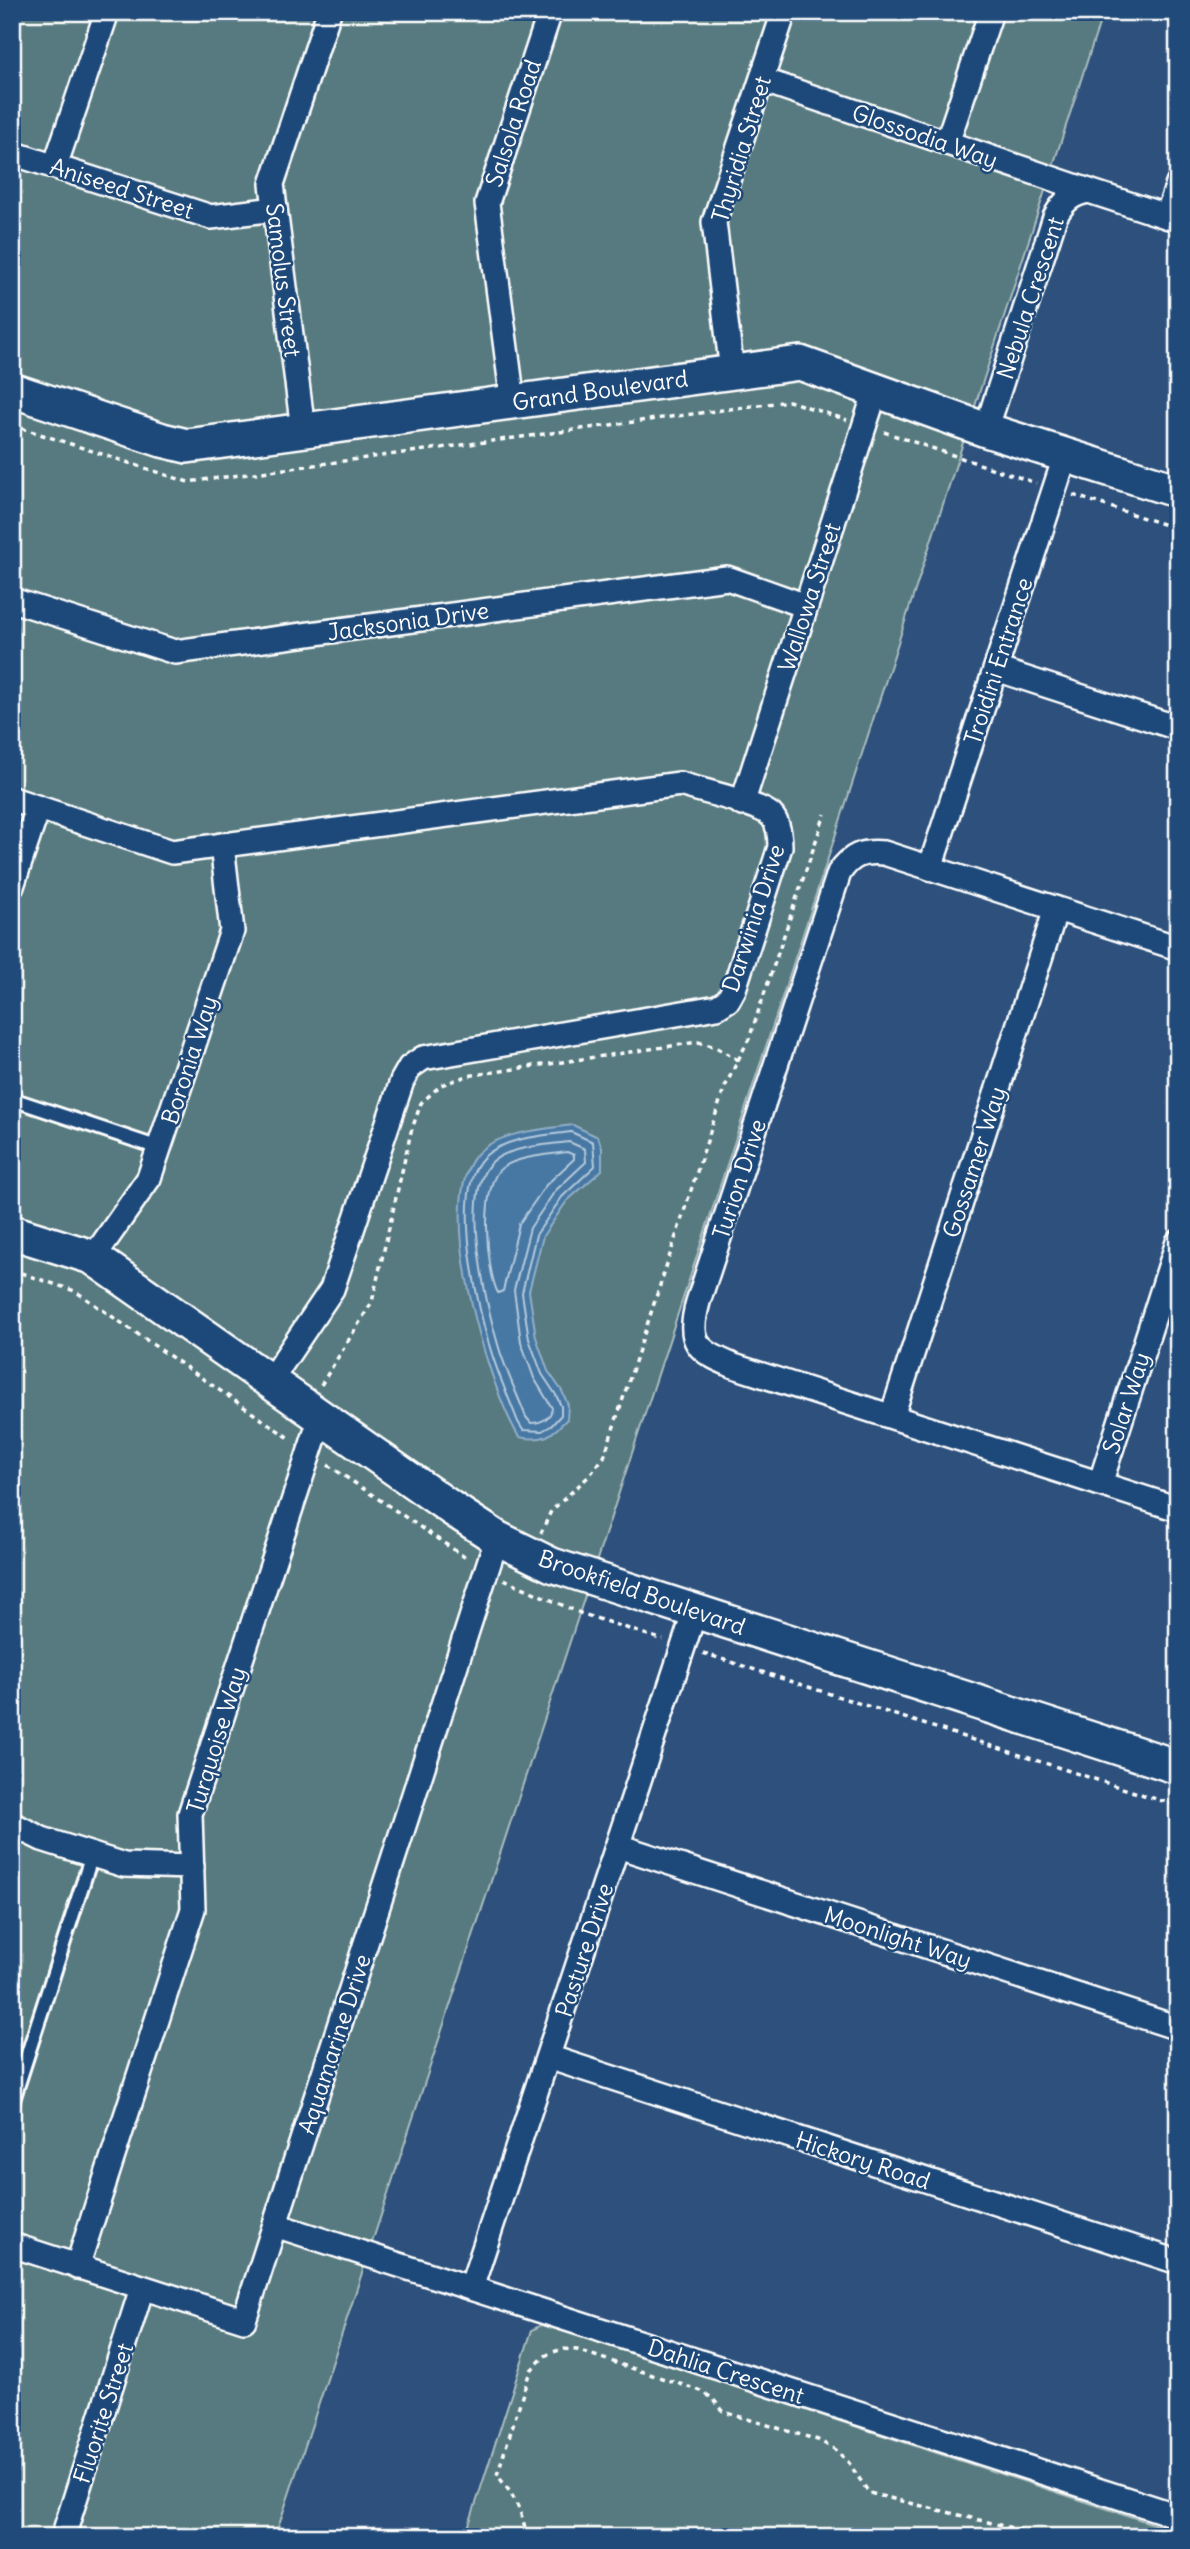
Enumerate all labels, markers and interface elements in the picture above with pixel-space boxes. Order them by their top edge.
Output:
street label: Salsola Road [479,56,547,190]
street label: Thyridia Street [705,72,777,226]
street label: Glossodia Way [848,98,1002,174]
street label: Aniseed Street [47,151,198,225]
street label: Samolus Street [260,201,308,359]
street label: Nebula Crescent [990,213,1070,383]
street label: Grand Boulevard [510,363,690,417]
street label: Wallowa Street [771,519,847,675]
street label: Troidini Entrance [957,574,1039,748]
street label: Jacksonia Drive [325,595,491,647]
street label: Darwinia Drive [715,841,791,995]
street label: Boronia Way [155,992,223,1128]
street label: Gossamer Way [936,1083,1012,1241]
street label: Turion Drive [706,1115,772,1243]
street label: Solar Way [1096,1349,1156,1457]
street label: Brookfield Boulevard [535,1543,749,1641]
street label: Turquoise Way [180,1663,252,1817]
street label: Pasture Drive [549,1879,619,2021]
street label: Moonlight Way [821,1900,975,1974]
street label: Aquamarine Drive [291,1950,377,2138]
street label: Hickory Road [792,2125,934,2195]
street label: Dahlia Crescent [644,2332,808,2410]
street label: Fluorite Street [67,2339,139,2487]

